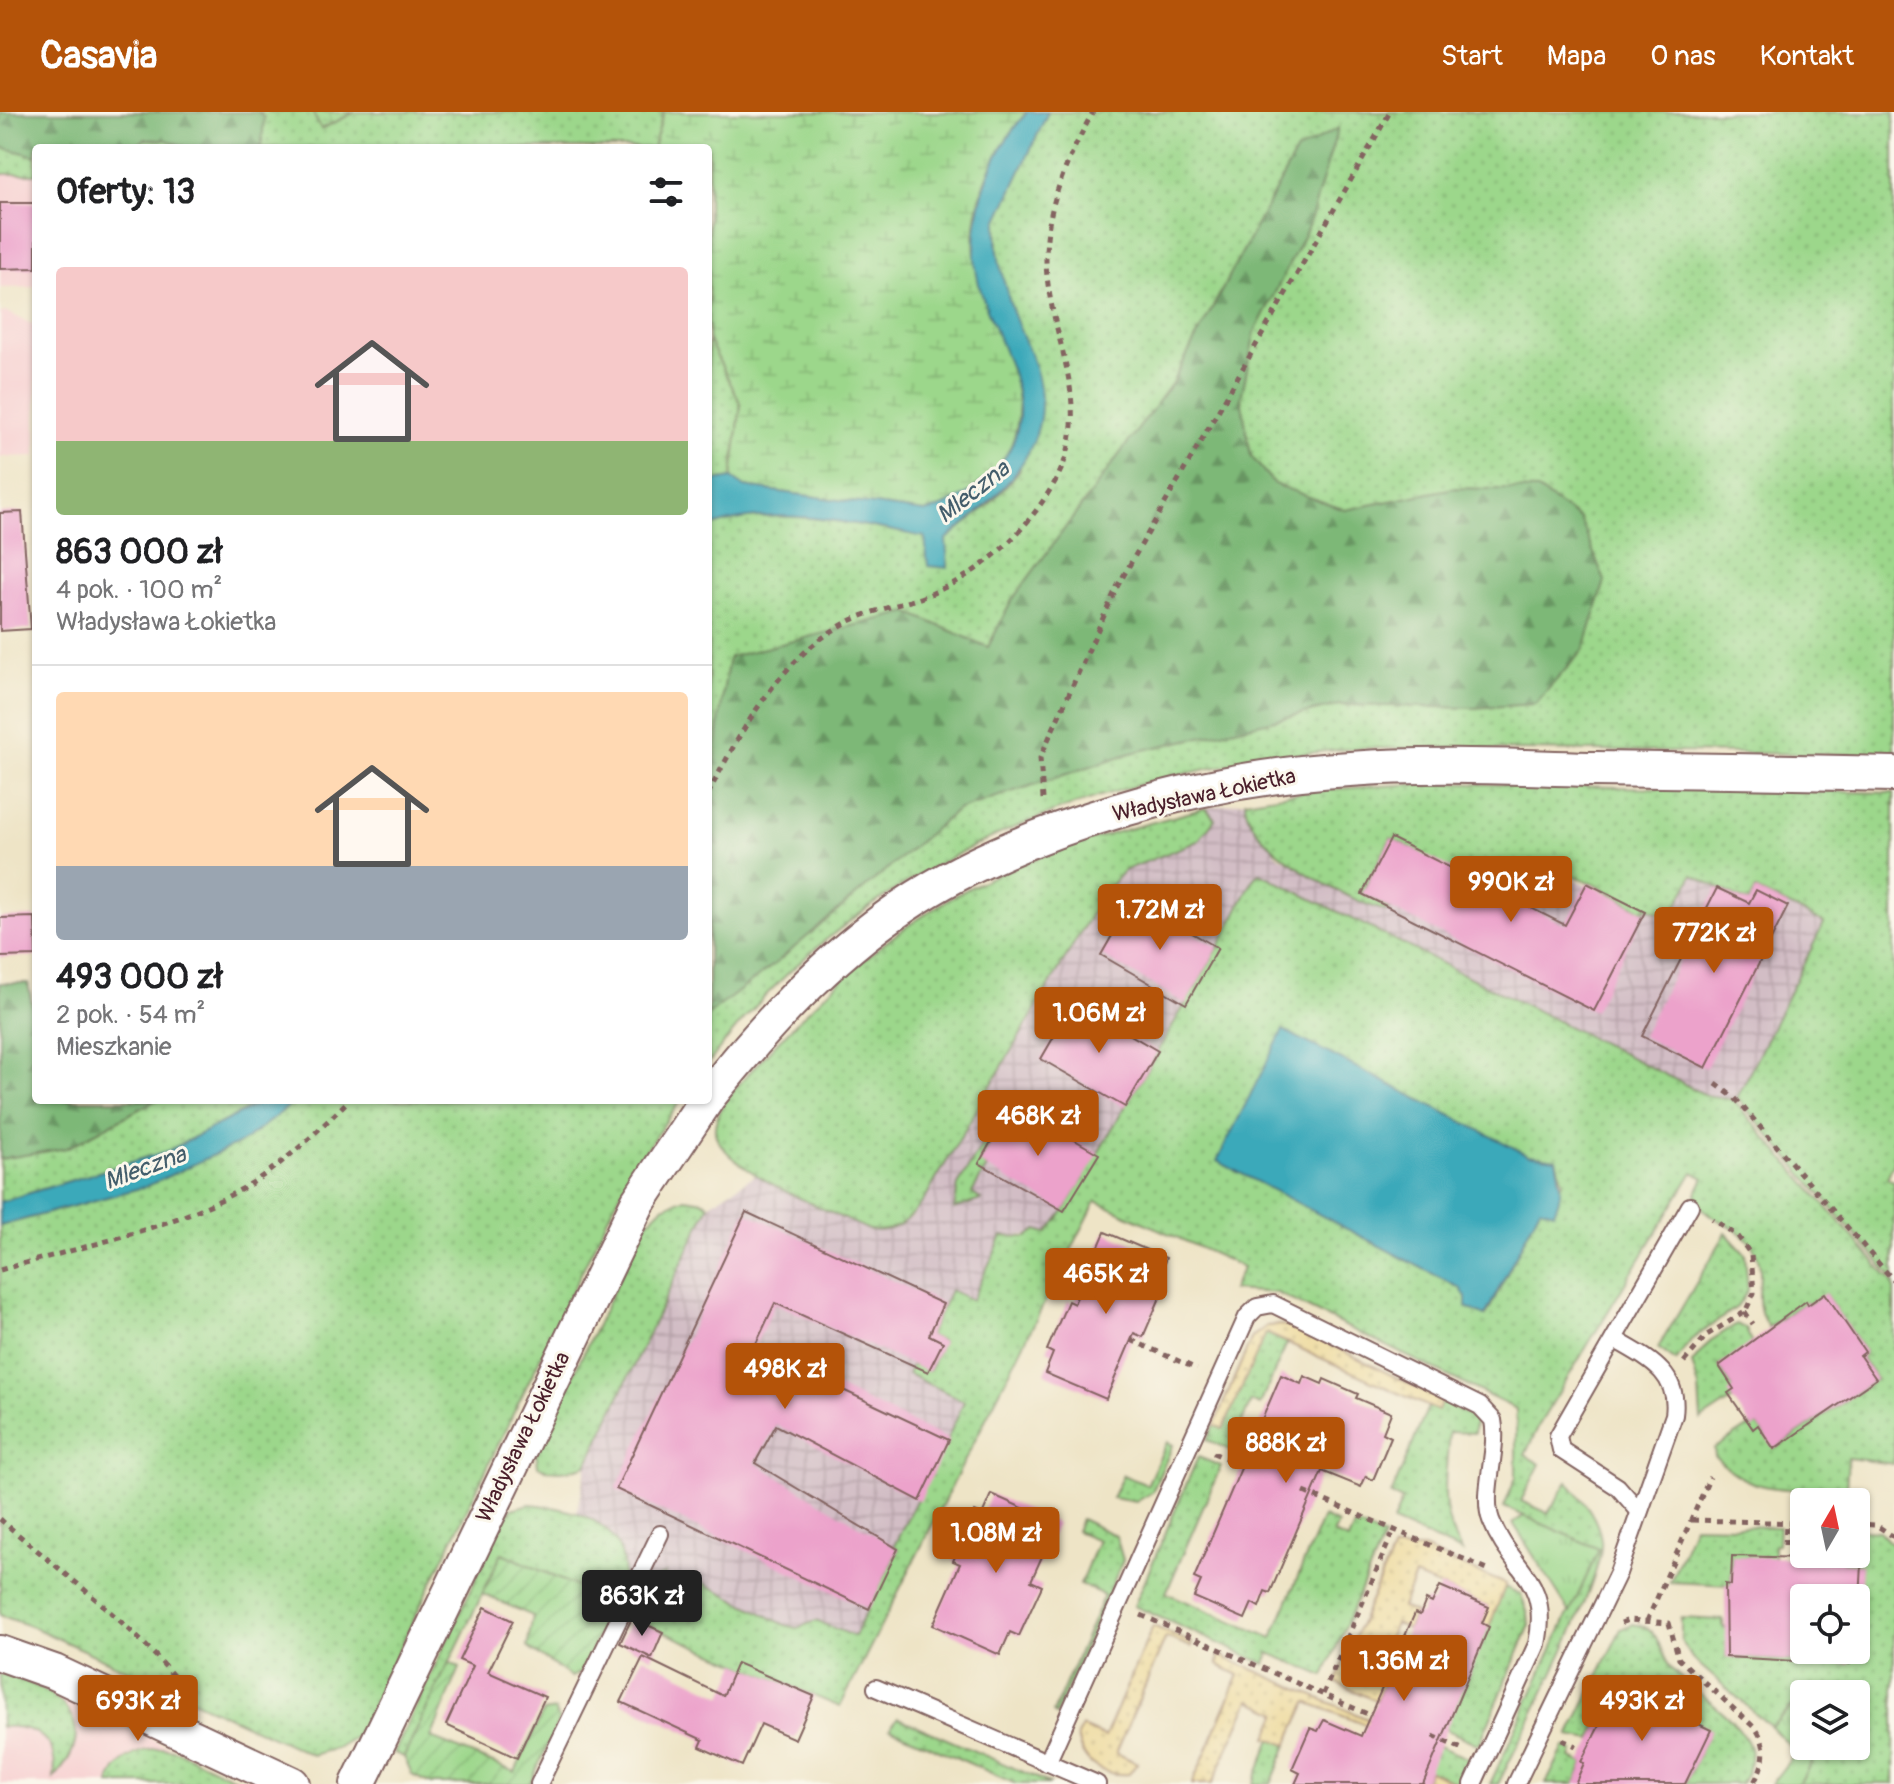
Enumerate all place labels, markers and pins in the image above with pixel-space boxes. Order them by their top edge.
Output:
pin: 990K zł [1437,856,1585,924]
pin: 1.72M zł [1077,884,1243,952]
pin: 772K zł [1640,907,1788,975]
pin: 1.06M zł [1016,987,1182,1055]
pin: 468K zł [964,1090,1112,1158]
pin: 465K zł [1032,1248,1180,1316]
pin: 498K zł [711,1343,859,1411]
pin: 888K zł [1212,1417,1360,1485]
pin: 1.08M zł [913,1507,1079,1575]
pin: 863K zł [568,1570,716,1638]
pin: 1.36M zł [1321,1635,1487,1703]
pin: 693K zł [64,1675,212,1743]
pin: 493K zł [1568,1675,1716,1743]

